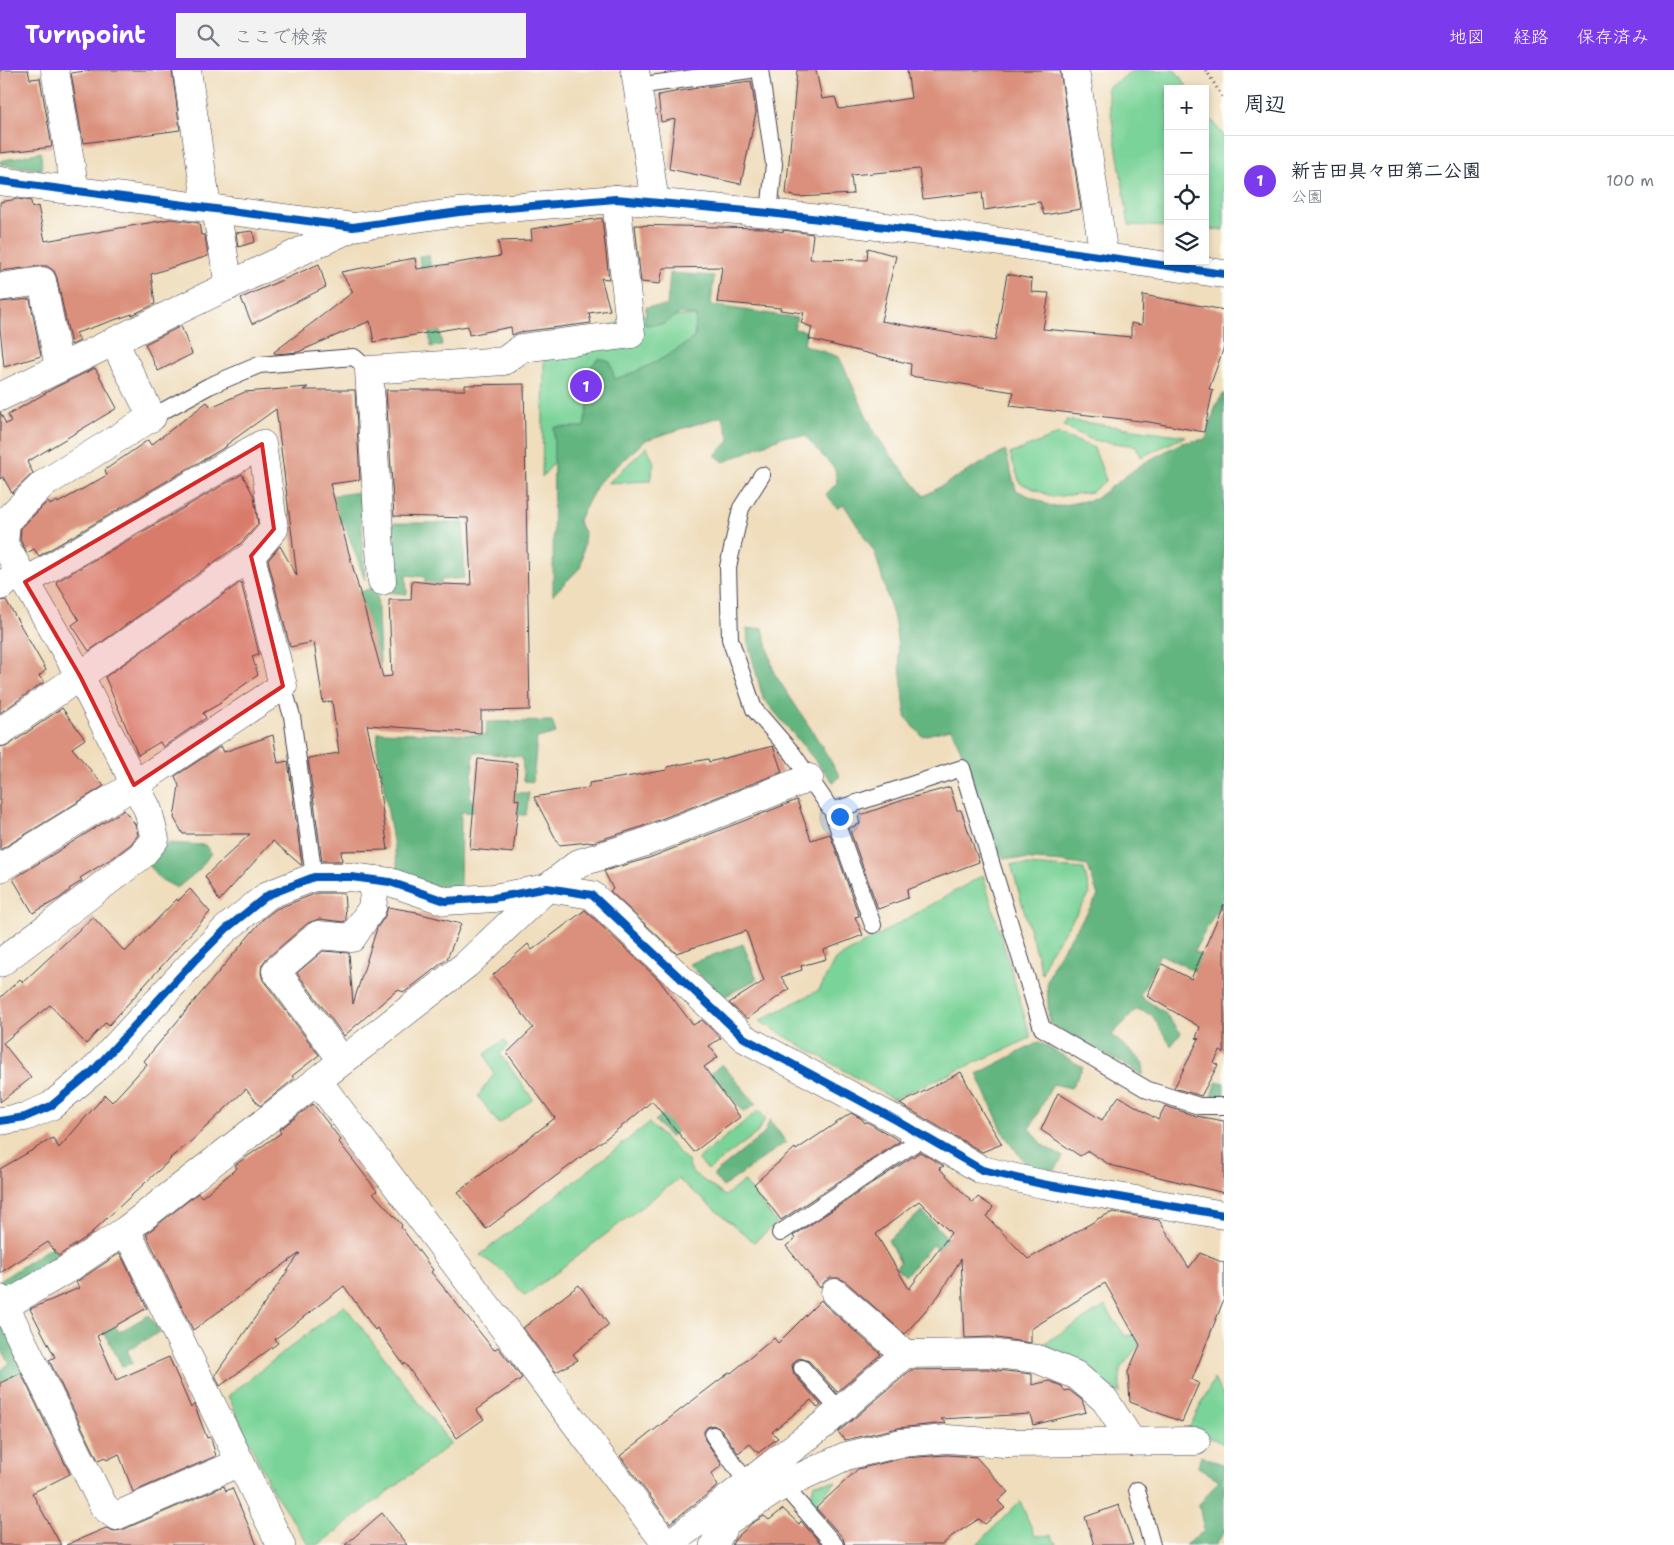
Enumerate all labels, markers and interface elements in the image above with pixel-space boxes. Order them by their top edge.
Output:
search box [176,13,526,58]
text: Turnpoint [25,19,146,51]
icon: search [194,21,222,49]
text: ここで検索 [234,24,329,49]
text: 地図 [1449,25,1485,49]
text: 経路 [1513,25,1549,49]
text: 保存済み [1577,25,1649,49]
map controls [1164,85,1209,265]
button: + [1164,85,1209,130]
text: 周辺 [1244,90,1286,118]
button: − [1164,130,1209,175]
text: 新吉田具々田第二公園 [1291,158,1481,183]
text: 1 [1256,170,1264,191]
text: 100 m [1606,170,1654,191]
button: locate [1164,175,1209,220]
text: 公園 [1291,186,1323,207]
button: layers [1164,220,1209,265]
pin: 1 [570,367,602,405]
your location [827,804,853,830]

